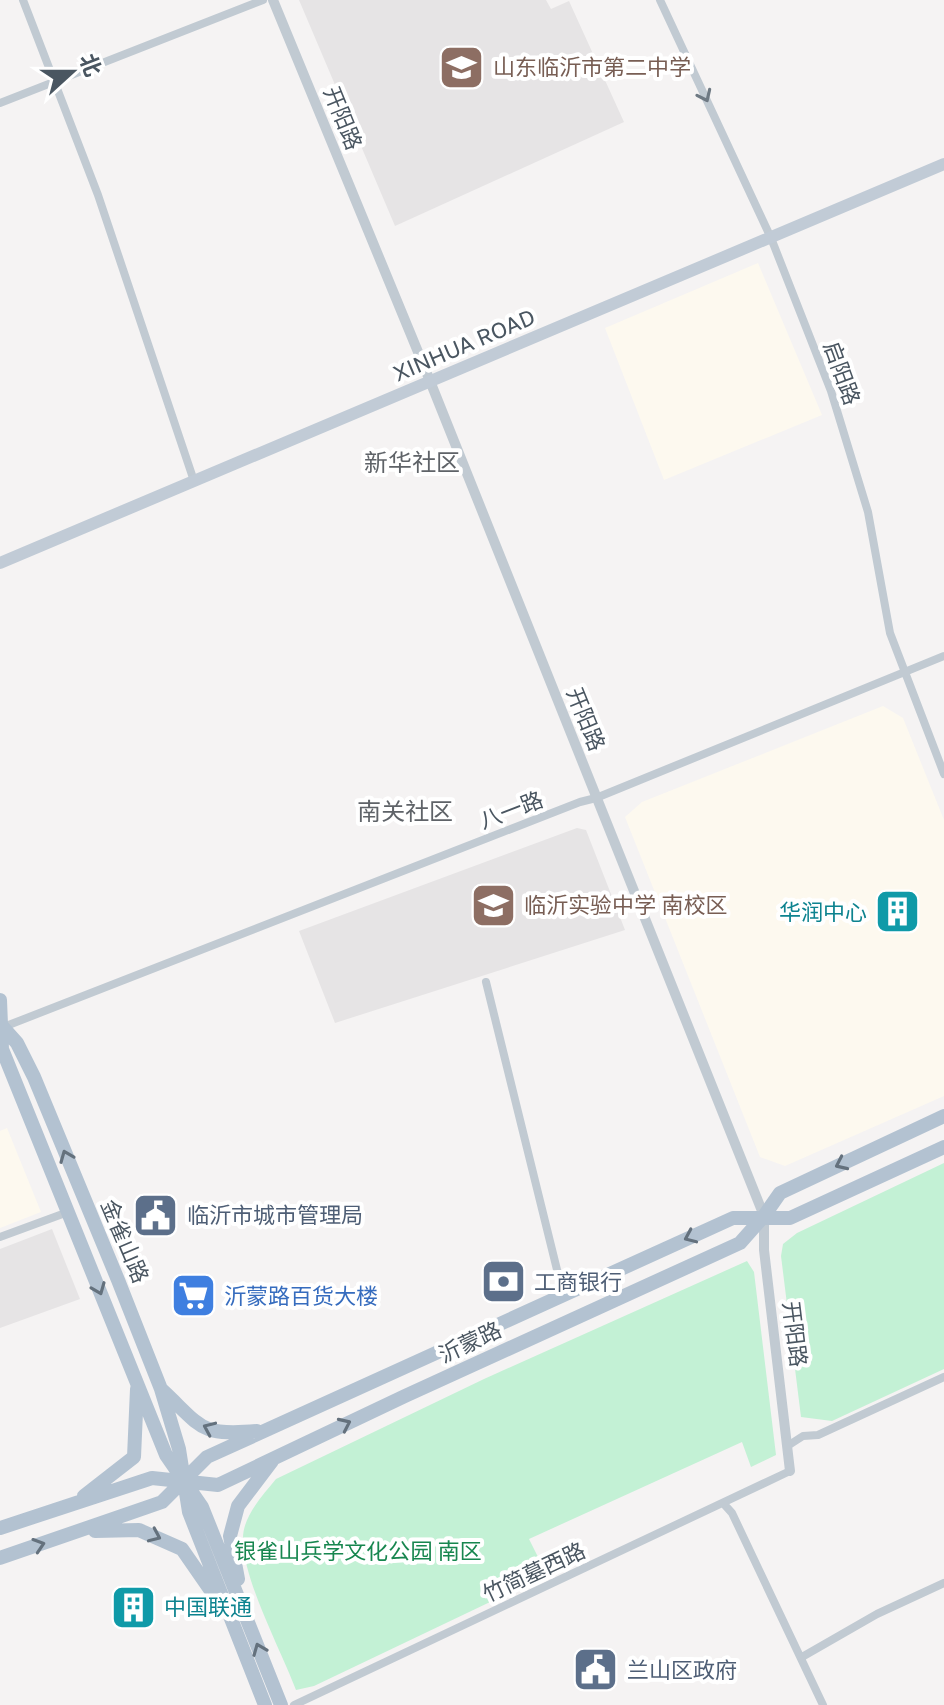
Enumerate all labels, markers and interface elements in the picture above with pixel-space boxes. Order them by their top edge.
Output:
north arrow [32,32,112,112]
school or university icon: 山东临沂市第二中学 [438,43,486,91]
text: 北 [75,50,108,80]
place label: 山东临沂市第二中学 [493,53,691,80]
street label: 开阳路 [319,82,368,153]
one-way arrow [695,88,711,102]
street label: XINHUA ROAD [389,303,539,387]
street label: 启阳路 [818,337,866,408]
district label: 新华社区 [364,447,460,476]
street label: 开阳路 [562,683,611,754]
street label: 八一路 [475,785,546,834]
district label: 南关社区 [357,796,453,825]
school or university icon: 临沂实验中学 南校区 [469,881,517,929]
building icon: 华润中心 [874,888,922,936]
place label: 临沂实验中学 南校区 [524,891,728,918]
place label: 华润中心 [779,898,867,925]
one-way arrow [60,1150,76,1164]
one-way arrow [834,1154,849,1170]
public building icon: 临沂市城市管理局 [132,1191,180,1239]
street label: 金雀山路 [96,1195,155,1287]
place label: 临沂市城市管理局 [187,1201,363,1228]
one-way arrow [684,1227,698,1243]
bank icon: 工商银行 [479,1258,527,1306]
place label: 工商银行 [534,1268,622,1295]
supermarket icon: 沂蒙路百货大楼 [169,1272,217,1320]
one-way arrow [89,1281,106,1295]
place label: 沂蒙路百货大楼 [224,1282,378,1309]
street label: 开阳路 [778,1300,813,1368]
street label: 沂蒙路 [434,1315,505,1368]
one-way arrow [337,1418,352,1434]
one-way arrow [202,1421,217,1437]
one-way arrow [147,1527,161,1543]
street label: 竹简墓西路 [478,1536,589,1607]
park label: 银雀山兵学文化公园 南区 [234,1537,482,1564]
one-way arrow [31,1538,45,1554]
building icon: 中国联通 [109,1583,157,1631]
place label: 中国联通 [164,1593,252,1620]
one-way arrow [252,1643,268,1657]
public building icon: 兰山区政府 [572,1646,620,1694]
place label: 兰山区政府 [627,1656,737,1683]

